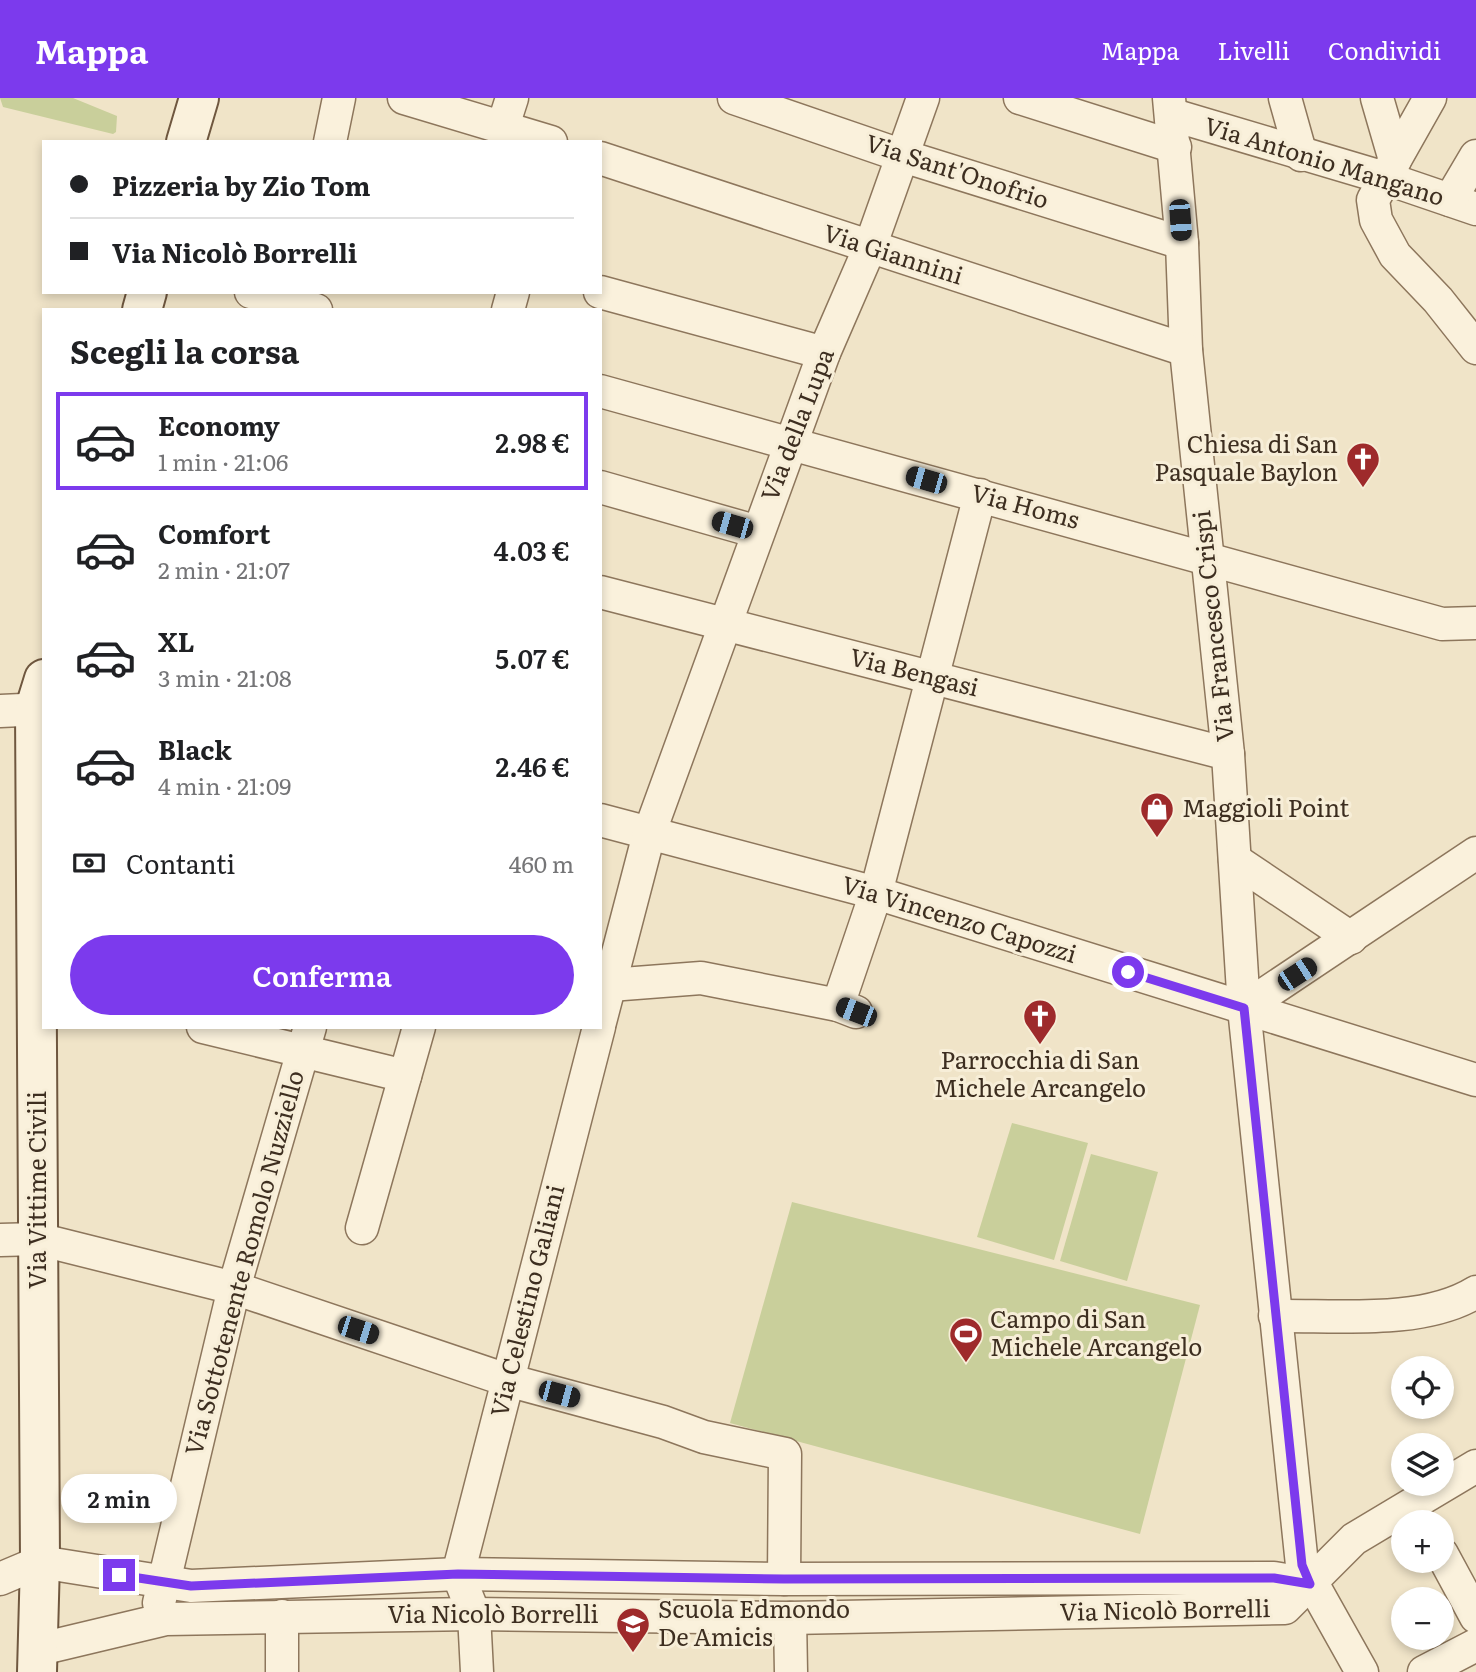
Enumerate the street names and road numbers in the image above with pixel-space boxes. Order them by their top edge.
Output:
street label: Via Antonio Mangano [1200,106,1449,213]
street label: Via Sant'Onofrio [862,124,1054,216]
street label: Via Giannini [819,214,968,292]
street label: Via della Lupa [750,343,841,506]
street label: Via Homs [968,473,1084,536]
street label: Via Francesco Crispi [1182,509,1241,744]
street label: Via Bengasi [846,638,983,703]
street label: Via Vincenzo Capozzi [838,865,1082,970]
street label: Via Sottotenente Romolo Nuzziello [174,1066,311,1459]
street label: Via Vittime Civili [18,1091,53,1289]
street label: Via Celestino Galiani [480,1181,571,1420]
street label: Via Nicolò Borrelli [1059,1589,1271,1628]
street label: Via Nicolò Borrelli [388,1595,598,1630]

